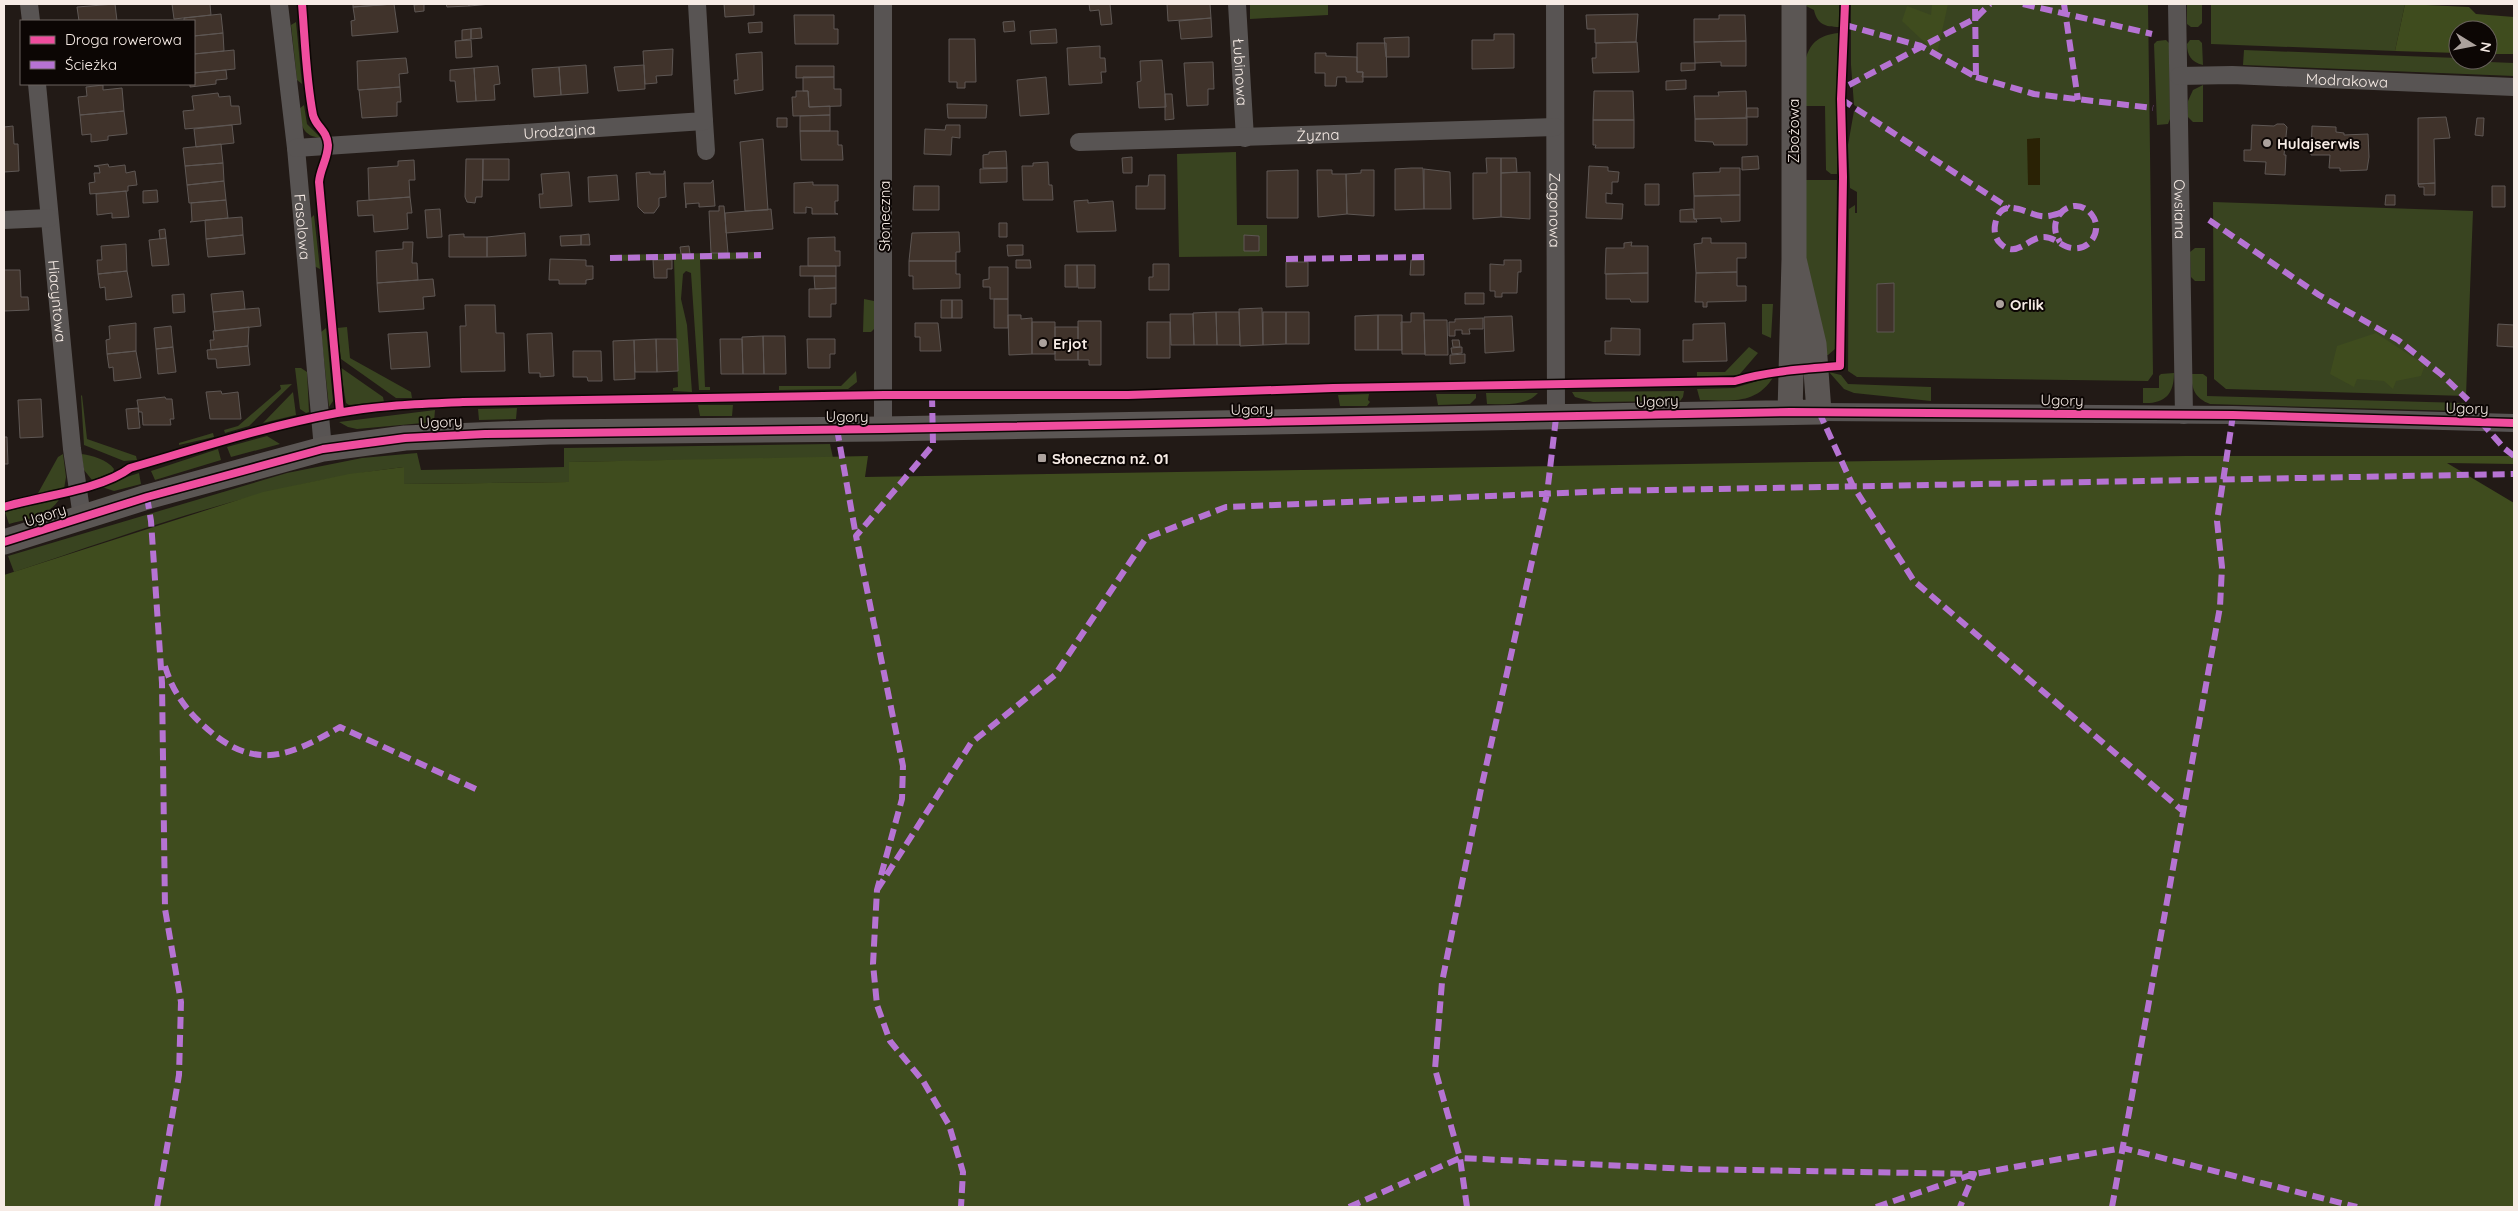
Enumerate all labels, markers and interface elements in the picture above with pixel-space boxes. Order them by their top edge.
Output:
legend [20,20,195,85]
north arrow [2448,20,2498,70]
text: Droga rowerowa [65,30,182,49]
street label: Łubinowa [1230,38,1253,106]
text: N [2476,41,2496,54]
text: Ścieżka [65,55,117,74]
street label: Modrakowa [2305,69,2388,91]
street label: Zbożowa [1784,99,1803,163]
street label: Urodzajna [523,119,596,142]
street label: Żyzna [1296,124,1340,145]
place label: Hulajserwis [2277,134,2360,153]
marker: Hulajserwis [2261,137,2273,149]
street label: Zagonowa [1546,172,1565,248]
street label: Owsiana [2170,179,2190,239]
street label: Słoneczna [875,181,894,251]
street label: Fasolowa [291,193,315,261]
street label: Hiacyntowa [44,259,71,343]
place label: Orlik [2010,295,2044,314]
marker: Orlik [1994,298,2006,310]
place label: Erjot [1053,334,1088,353]
marker: Erjot [1037,337,1049,349]
street label: Ugory [2040,390,2084,410]
street label: Ugory [1635,391,1679,411]
street label: Ugory [2445,398,2489,418]
street label: Ugory [1230,399,1274,419]
street label: Ugory [825,407,869,426]
street label: Ugory [419,411,463,433]
place label: Słoneczna nż. 01 [1052,449,1169,468]
marker: Słoneczna nż. 01 [1036,452,1048,464]
street label: Ugory [22,499,68,531]

